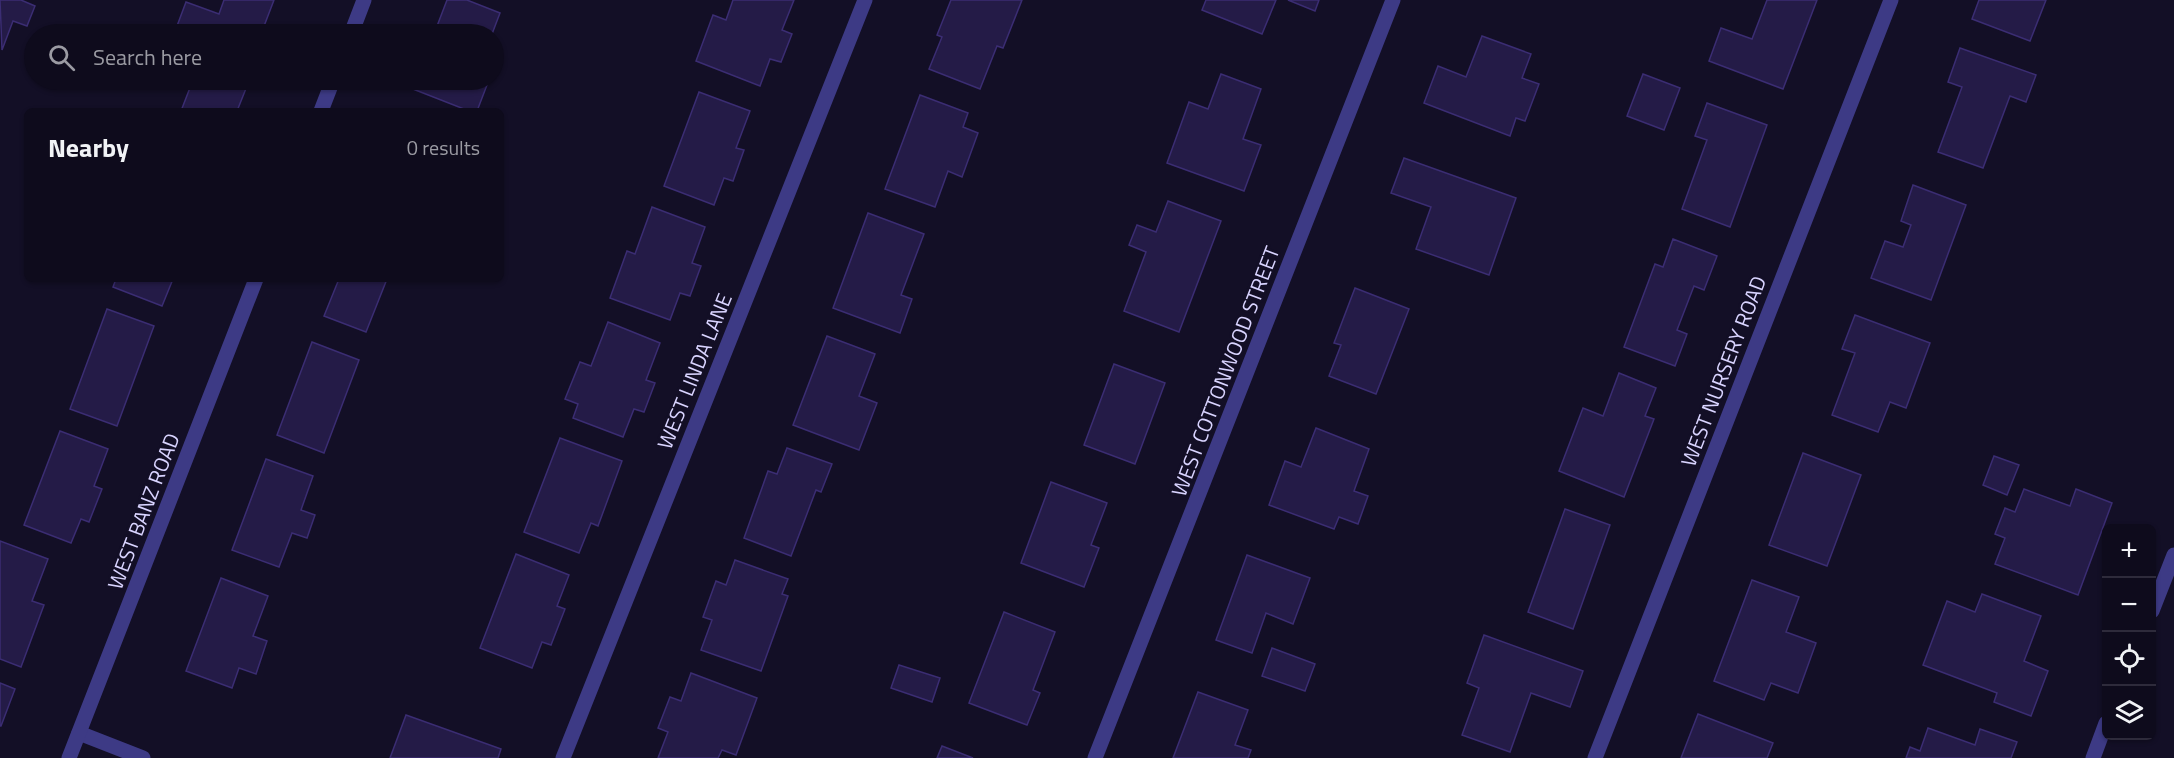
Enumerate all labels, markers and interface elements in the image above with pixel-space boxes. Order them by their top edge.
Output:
search box [24,24,504,90]
text: Search here [93,40,202,74]
icon: search [45,41,78,74]
text: Nearby [48,128,129,167]
text: 0 results [407,132,480,163]
street label: WEST COTTONWOOD STREET [1162,241,1288,501]
street label: WEST NURSERY ROAD [1672,271,1774,471]
street label: WEST LINDA LANE [648,288,740,454]
street label: WEST BANZ ROAD [98,428,188,594]
map controls [2102,524,2156,740]
button: + [2102,524,2156,578]
button: − [2102,578,2156,632]
button: locate [2102,632,2156,686]
button: layers [2102,686,2156,740]

